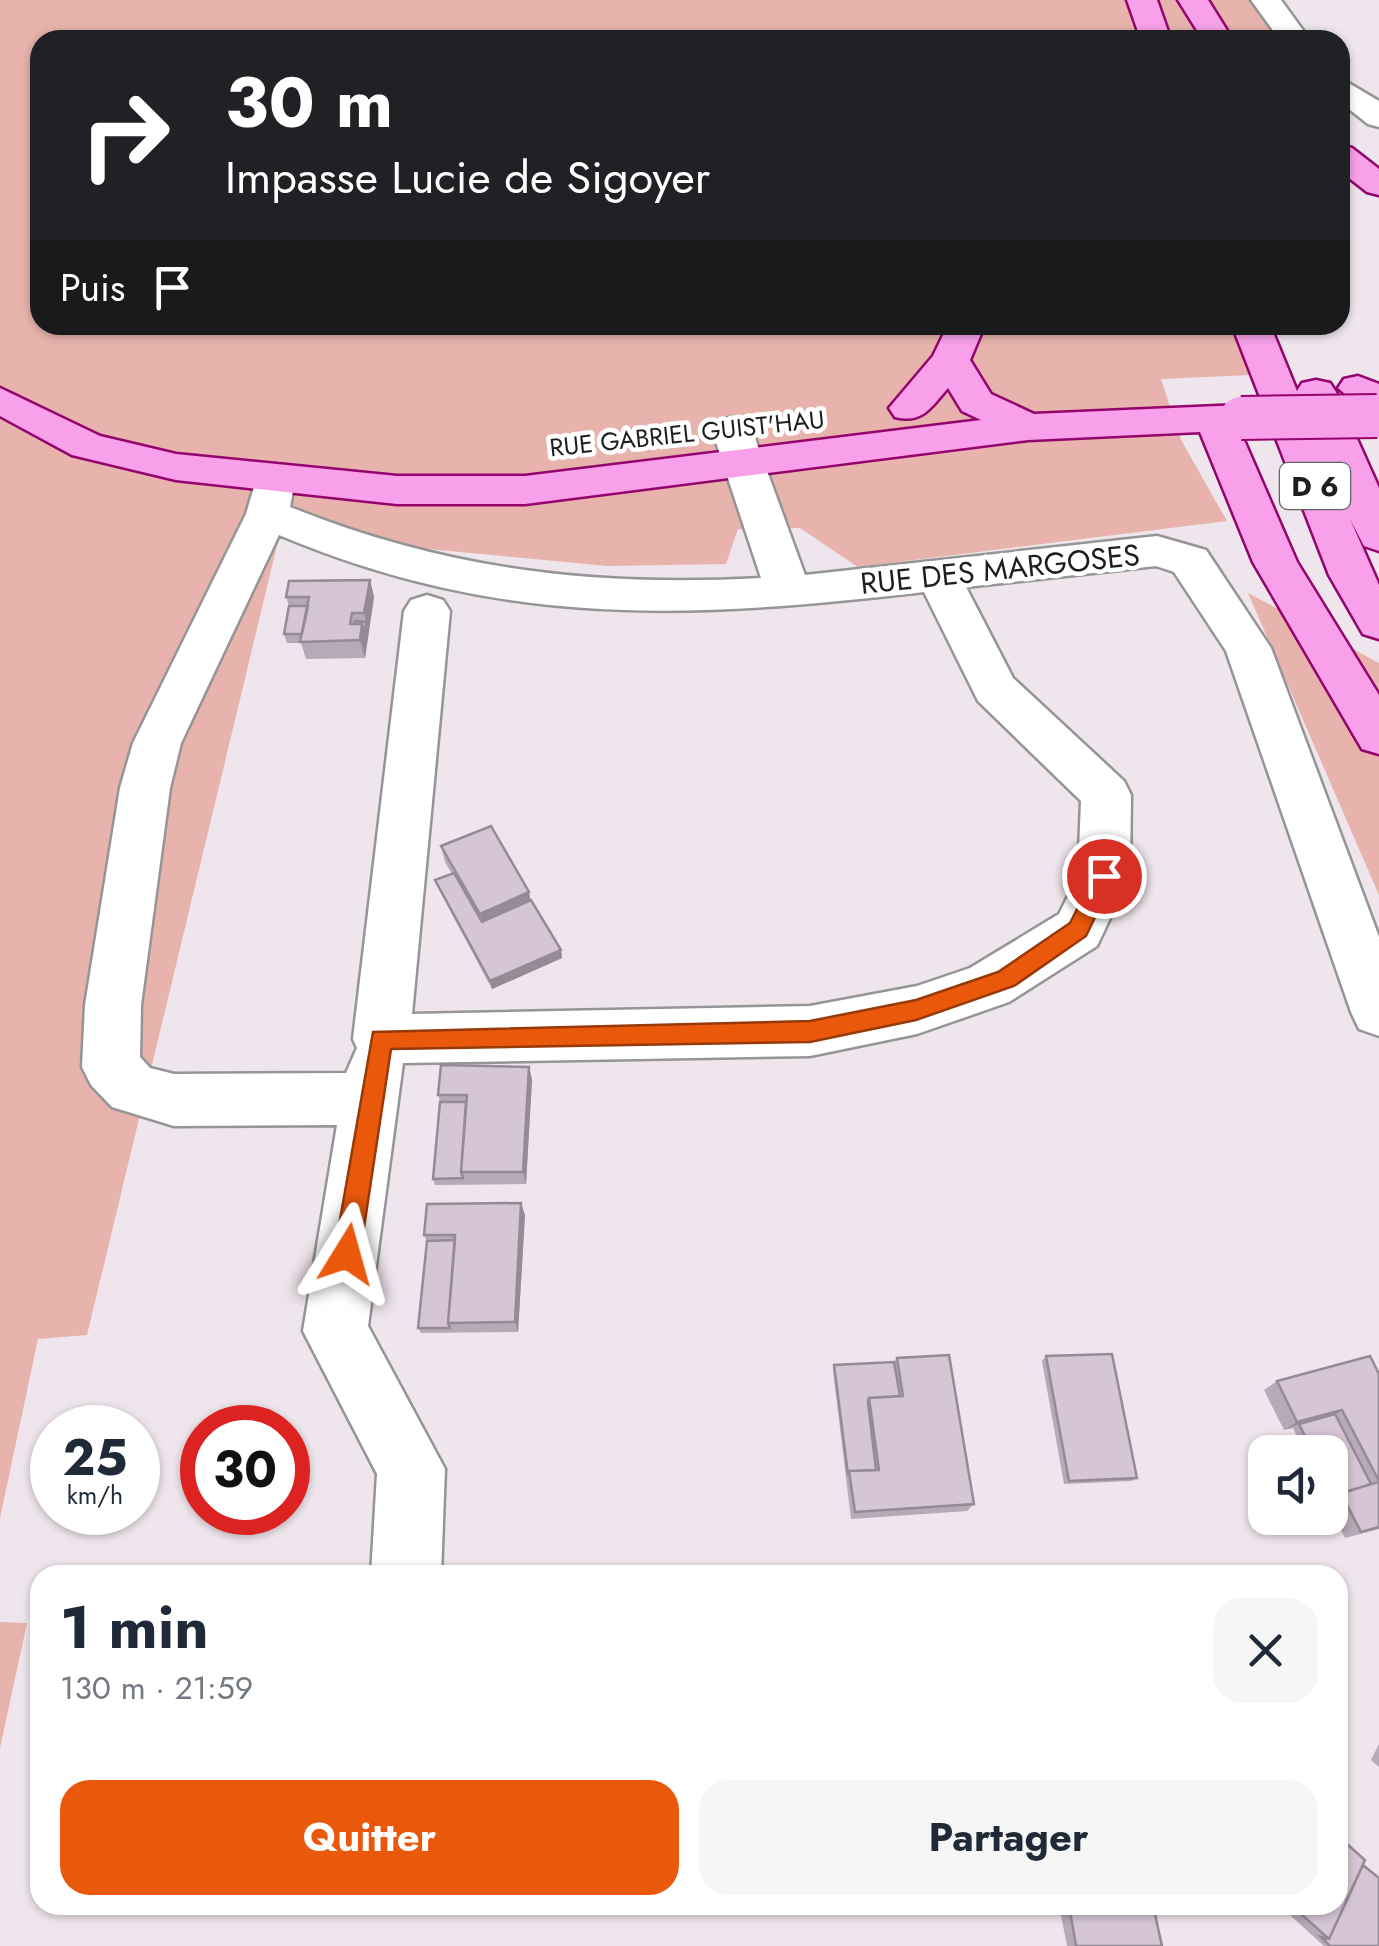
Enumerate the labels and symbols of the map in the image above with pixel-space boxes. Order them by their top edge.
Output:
street label: RUE GABRIEL GUIST'HAU [548,401,826,465]
road number: D 6 [1280,463,1350,509]
street label: RUE DES MARGOSES [858,533,1142,605]
pin [1062,834,1147,919]
position arrow [295,1202,399,1306]
speed limit sign: 30 [180,1405,310,1535]

